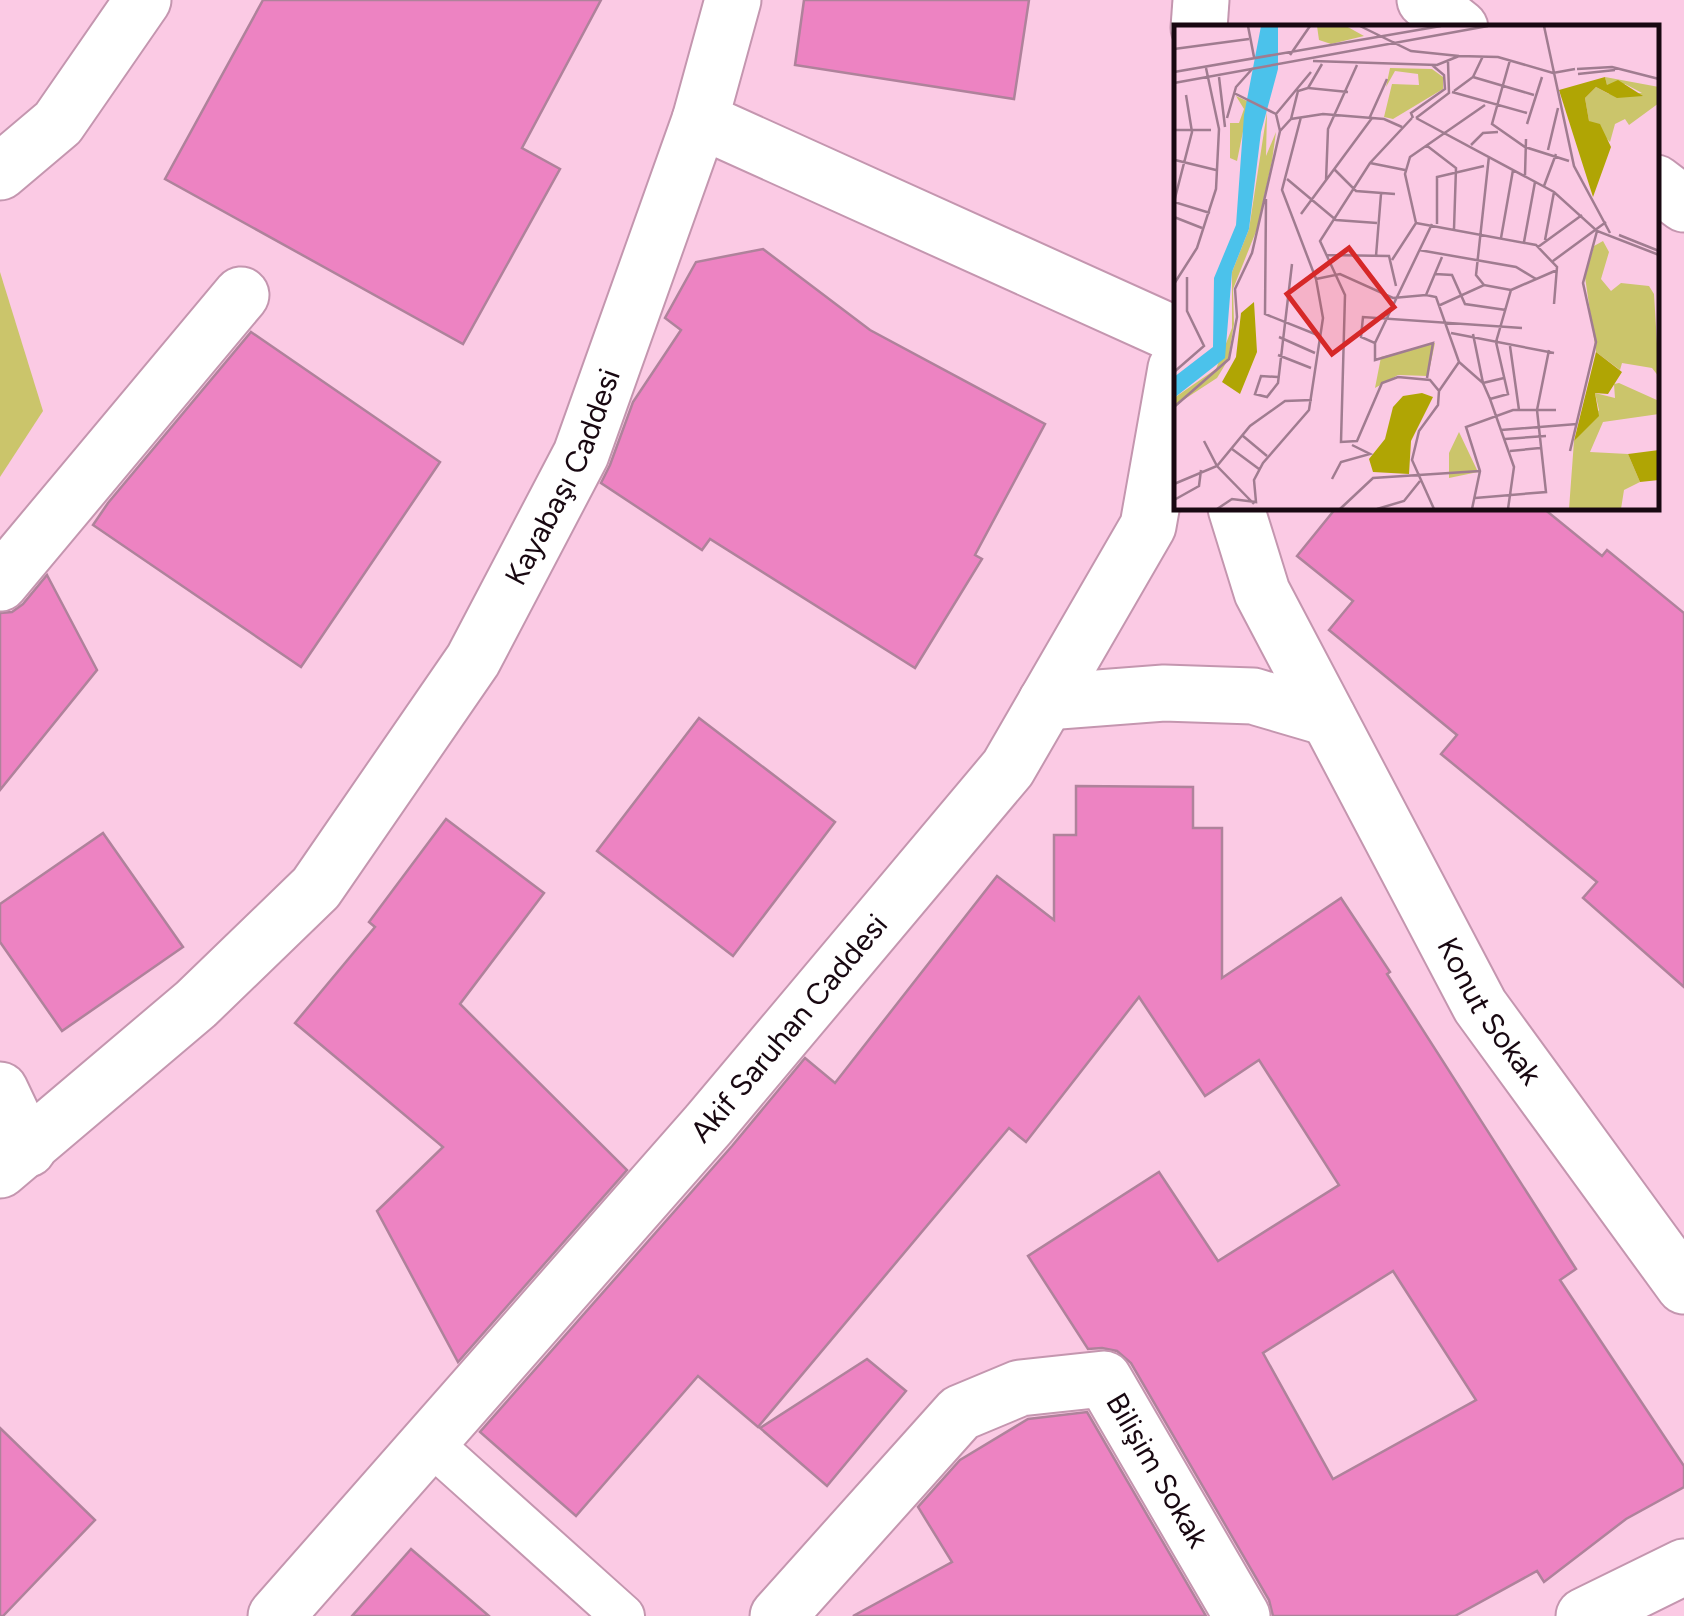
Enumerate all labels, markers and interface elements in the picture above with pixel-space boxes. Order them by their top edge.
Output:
inset map [1174,25,1659,510]
street label: Kayabaşı Caddesi [497,364,628,591]
street label: Akif Saruhan Caddesi [682,907,895,1150]
street label: Konut Sokak [1429,931,1550,1092]
street label: Bilişim Sokak [1098,1386,1217,1555]

